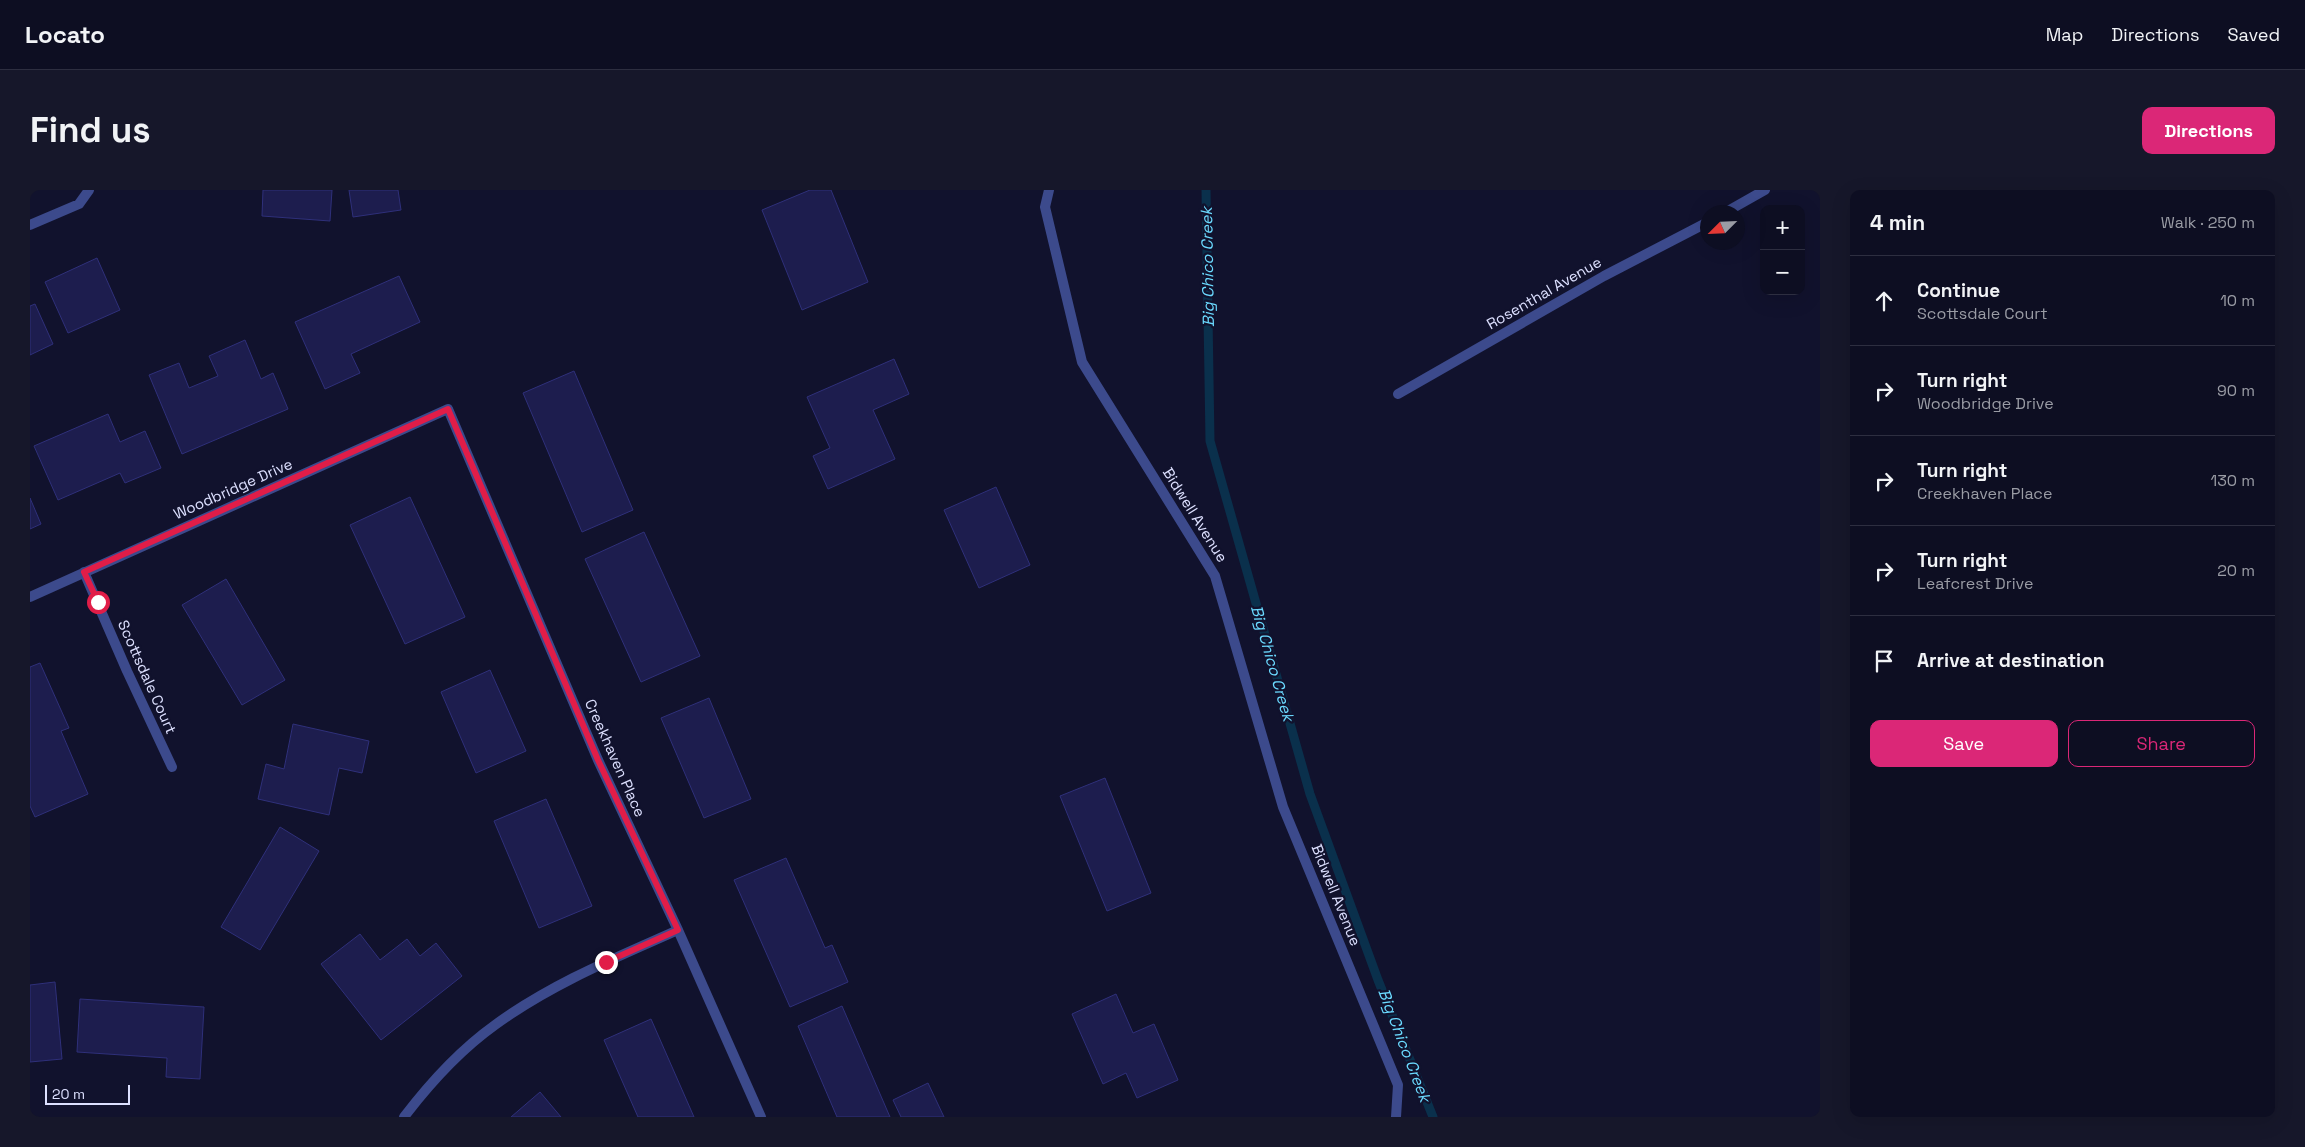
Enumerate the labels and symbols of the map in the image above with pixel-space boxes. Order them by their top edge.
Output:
water label: Big Chico Creek [1196,204,1219,327]
north arrow [1700,205,1745,250]
street label: Rosenthal Avenue [1483,252,1605,333]
street label: Woodbridge Drive [170,454,295,523]
street label: Bidwell Avenue [1159,464,1232,566]
route start [87,591,110,614]
water label: Big Chico Creek [1246,603,1300,726]
street label: Scottsdale Court [114,617,181,737]
street label: Creekhaven Place [581,696,650,820]
street label: Bidwell Avenue [1307,841,1366,949]
route end [595,951,618,974]
water label: Big Chico Creek [1373,985,1437,1107]
scale bar [45,1082,130,1105]

